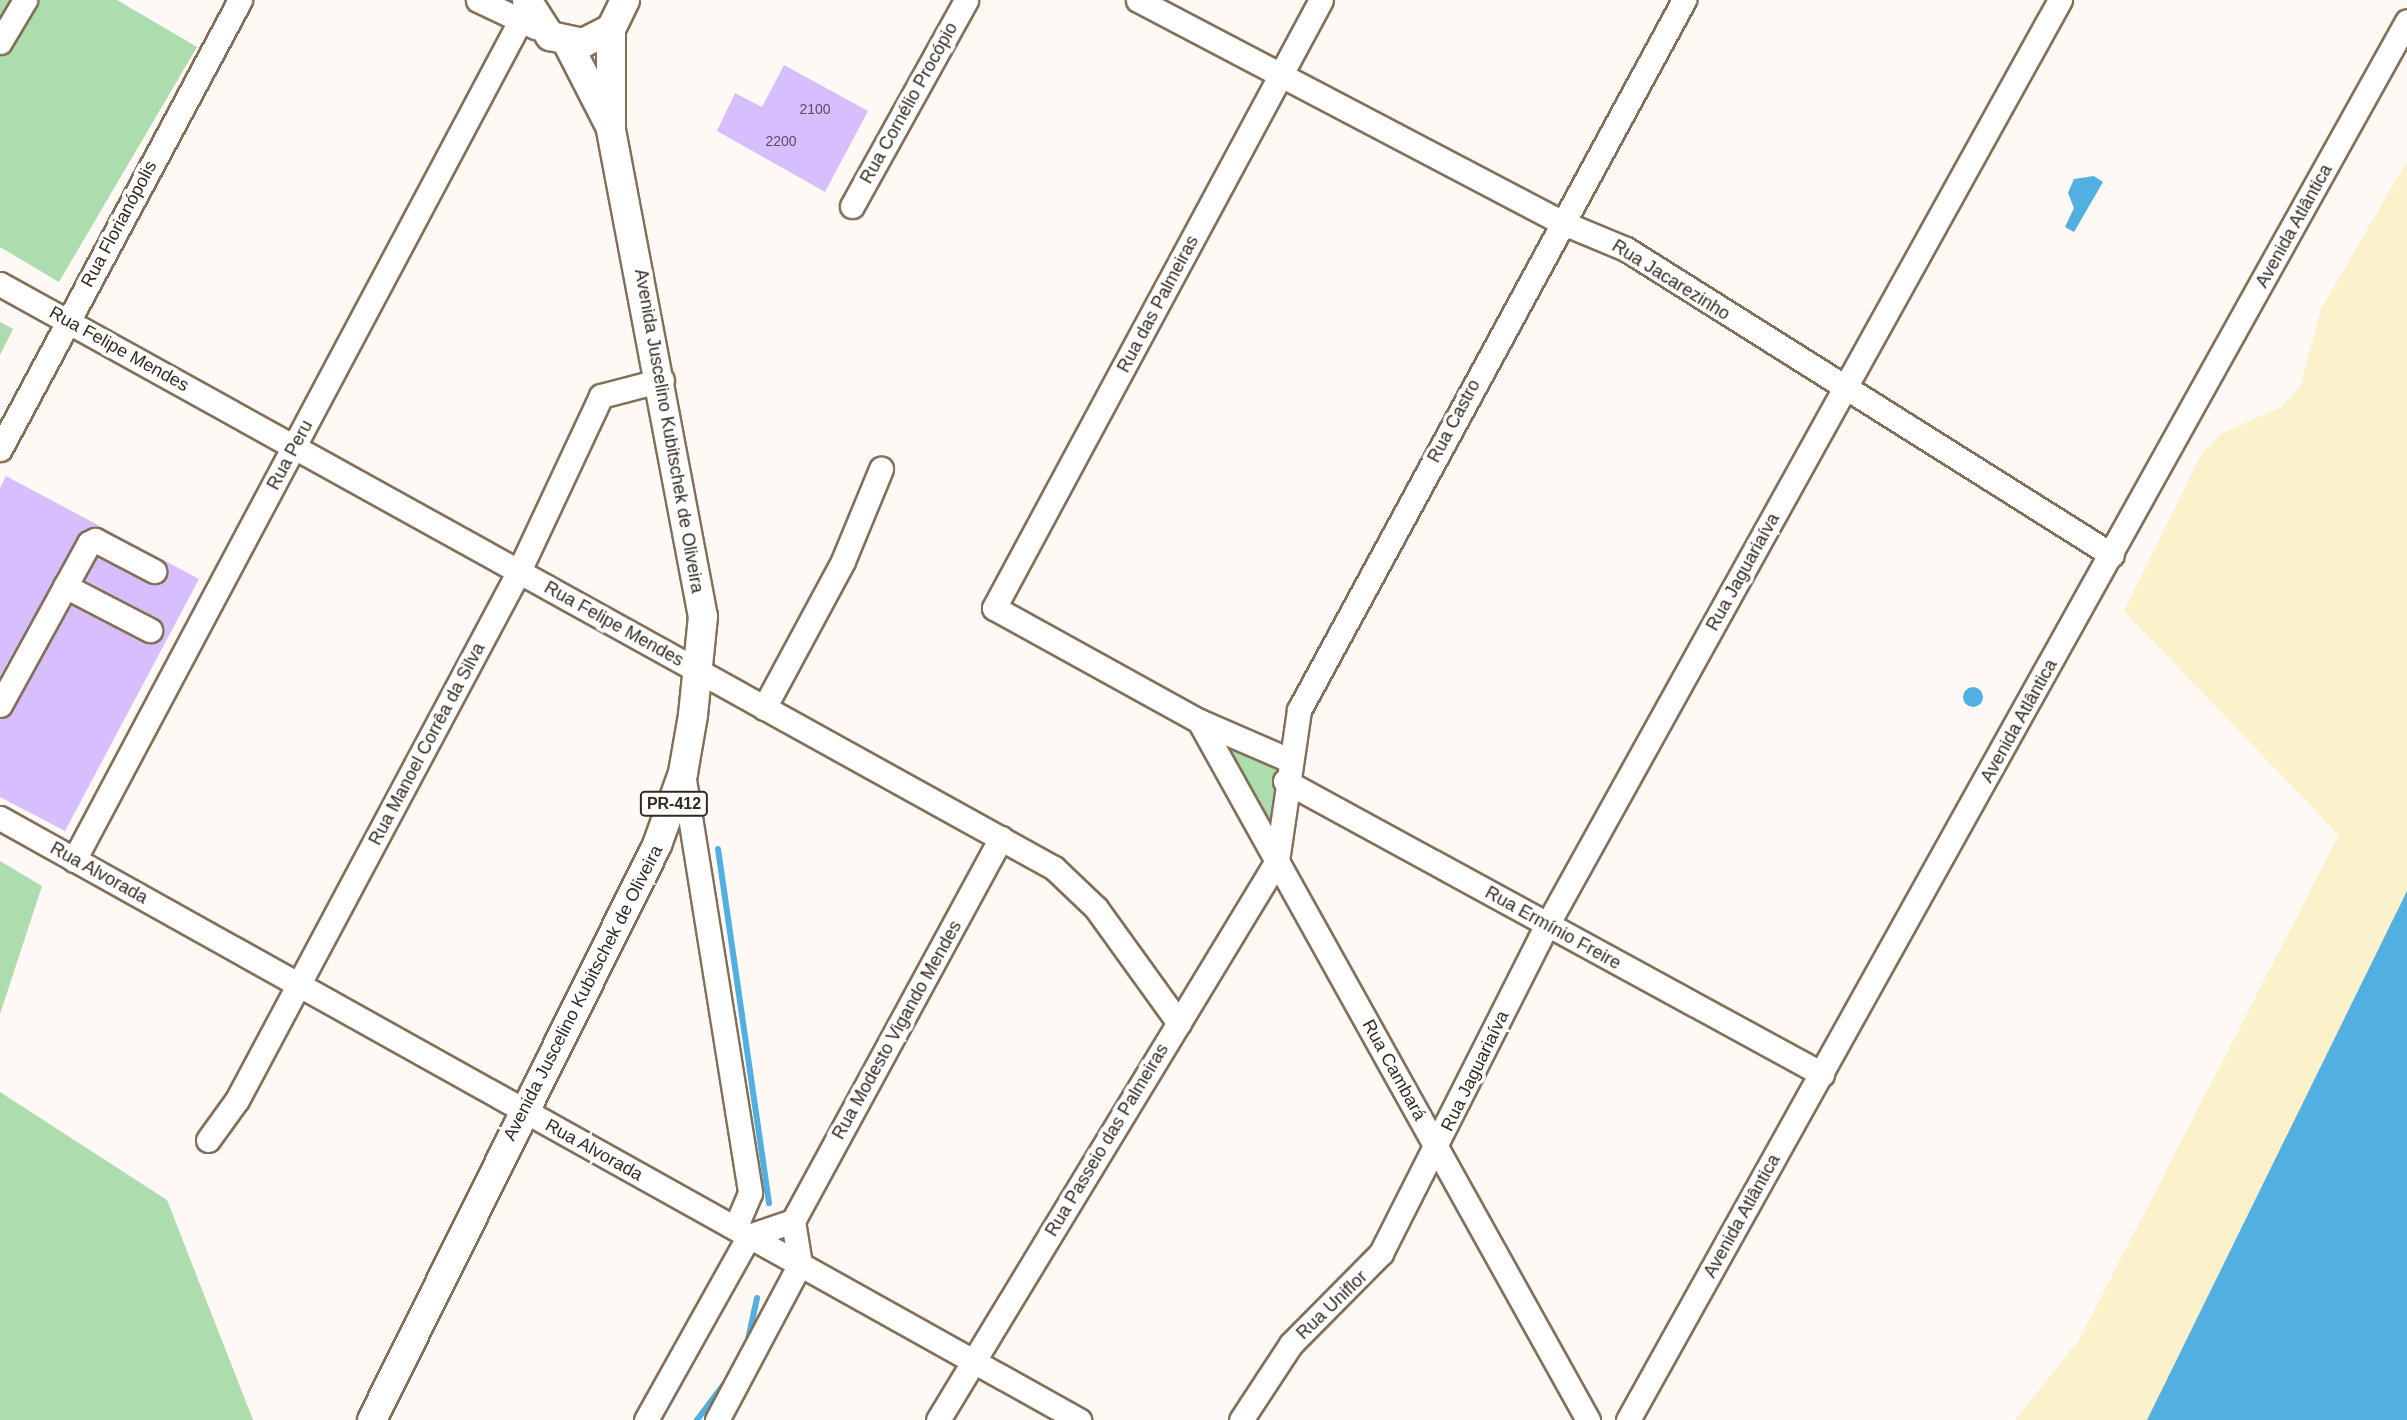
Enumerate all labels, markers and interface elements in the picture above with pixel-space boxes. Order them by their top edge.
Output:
street label: Rua Cornélio Procópio [856,19,962,187]
house number: 2100 [799,101,831,117]
house number: 2200 [765,133,797,149]
street label: Rua Florianópolis [77,157,161,291]
street label: Avenida Atlântica [2251,160,2337,292]
street label: Rua das Palmeiras [1113,232,1203,376]
street label: Rua Jacarezinho [1608,235,1734,325]
street label: Avenida Juscelino Kubitschek de Oliveira [630,267,708,595]
street label: Rua Felipe Mendes [46,302,192,396]
street label: Rua Castro [1423,376,1485,466]
street label: Rua Peru [263,416,317,494]
street label: Rua Jaguariaíva [1702,509,1784,635]
street label: Rua Felipe Mendes [541,577,687,671]
street label: Rua Manoel Corrêa da Silva [364,639,490,849]
street label: Avenida Atlântica [1976,655,2062,787]
road number: PR-412 [639,792,709,817]
street label: Rua Alvorada [46,837,152,909]
street label: Avenida Juscelino Kubitschek de Oliveira [499,842,667,1144]
street label: Rua Ermínio Freire [1481,882,1625,974]
street label: Rua Modesto Vigando Mendes [828,917,966,1143]
street label: Rua Jaguariaíva [1437,1007,1513,1135]
street label: Rua Cambará [1357,1016,1431,1124]
street label: Rua Passeio das Palmeiras [1041,1040,1173,1240]
street label: Rua Alvorada [541,1114,647,1186]
street label: Avenida Atlântica [1699,1150,1785,1282]
street label: Rua Uniflor [1292,1266,1372,1344]

